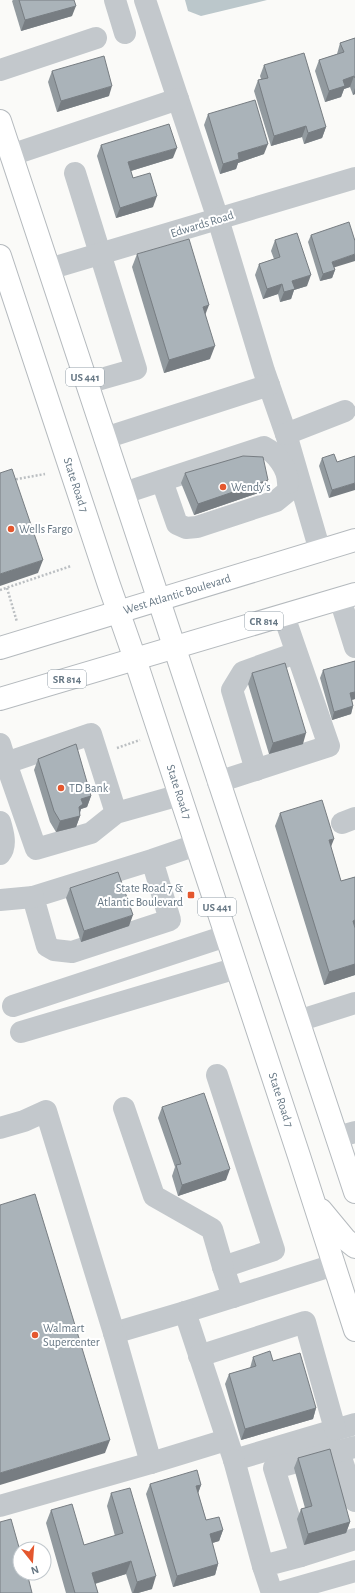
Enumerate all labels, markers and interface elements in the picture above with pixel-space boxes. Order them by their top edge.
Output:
street label: Edwards Road [169,209,235,239]
road number: US 441 [66,368,104,386]
street label: State Road 7 [61,456,91,514]
place label: Wendy's [231,481,271,494]
marker: Wendy's [218,482,228,492]
place label: Wells Fargo [19,523,73,535]
marker: Wells Fargo [6,524,16,534]
street label: West Atlantic Boulevard [122,572,232,616]
road number: CR 814 [245,612,283,630]
road number: SR 814 [48,670,86,688]
street label: State Road 7 [164,763,194,821]
place label: TD Bank [69,782,109,794]
marker: TD Bank [56,783,66,793]
place label: State Road 7 & Atlantic Boulevard [97,882,184,908]
marker: State Road 7 & Atlantic Boulevard [186,890,196,900]
road number: US 441 [198,898,236,916]
street label: State Road 7 [266,1071,296,1129]
place label: Walmart Supercenter [43,1322,100,1348]
marker: Walmart Supercenter [30,1330,40,1340]
north arrow [12,1541,52,1581]
text: N [30,1564,40,1576]

